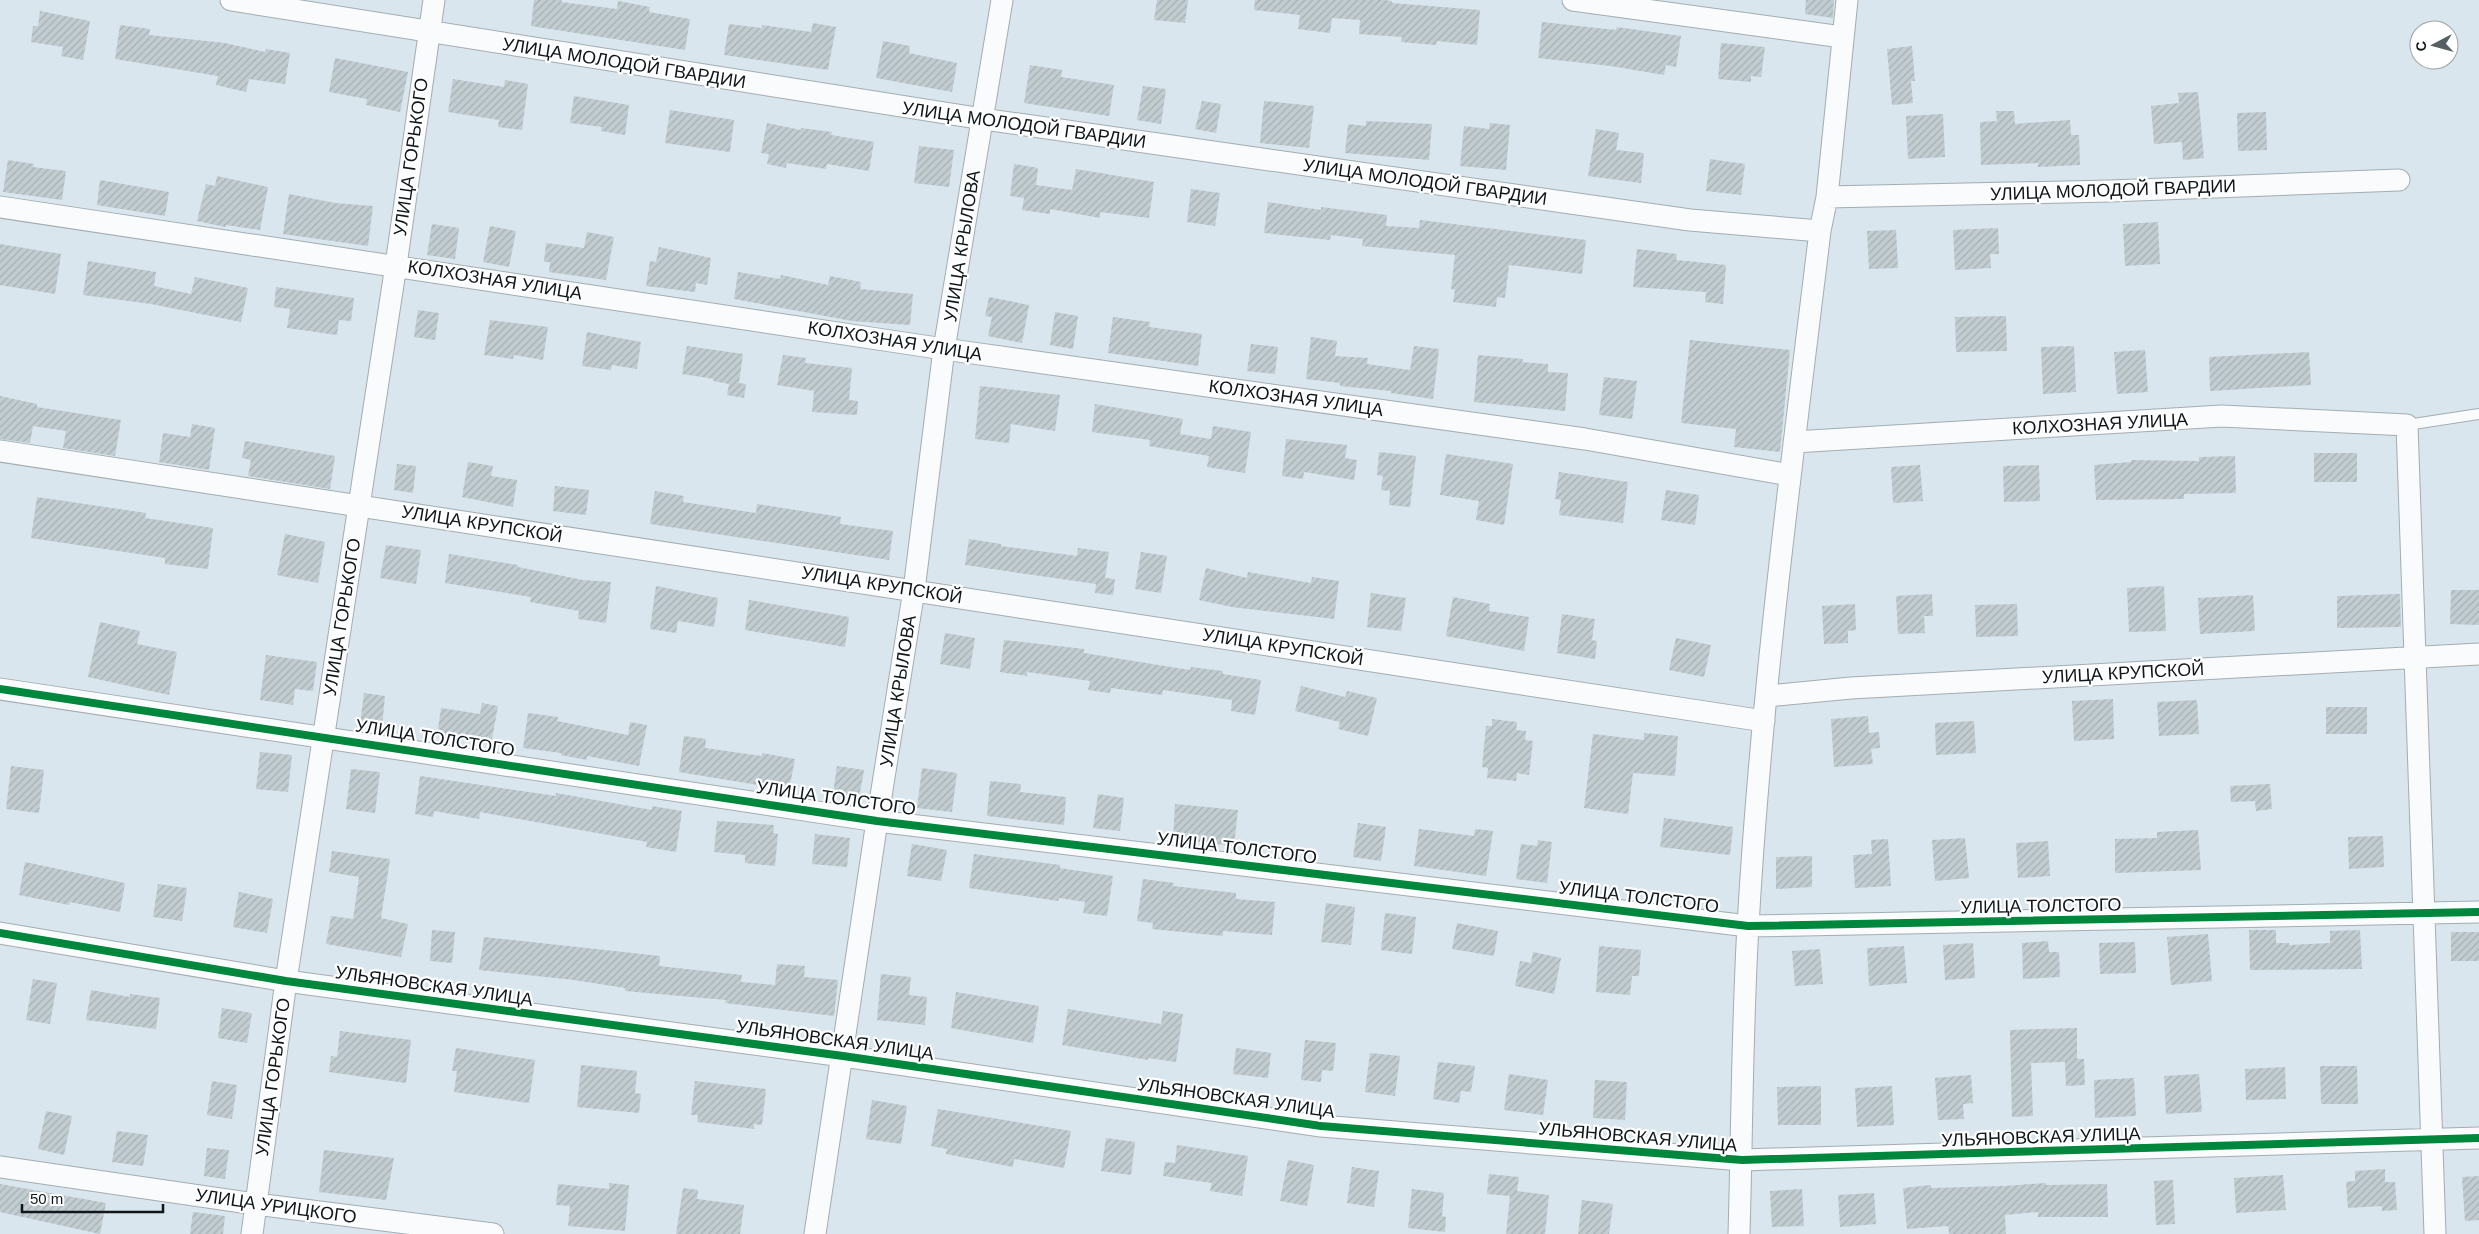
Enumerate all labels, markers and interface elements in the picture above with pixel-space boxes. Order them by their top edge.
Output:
north arrow [2409,20,2459,70]
street label: УЛИЦА МОЛОДОЙ ГВАРДИИ [501,33,747,92]
text: С [2413,40,2430,52]
street label: УЛИЦА ГОРЬКОГО [390,77,432,237]
street label: УЛИЦА МОЛОДОЙ ГВАРДИИ [901,97,1147,152]
street label: УЛИЦА МОЛОДОЙ ГВАРДИИ [1302,154,1548,209]
street label: УЛИЦА КРЫЛОВА [940,169,984,323]
street label: УЛИЦА МОЛОДОЙ ГВАРДИИ [1990,175,2236,204]
street label: КОЛХОЗНАЯ УЛИЦА [406,256,584,304]
street label: КОЛХОЗНАЯ УЛИЦА [806,317,984,365]
street label: КОЛХОЗНАЯ УЛИЦА [1207,376,1385,420]
street label: КОЛХОЗНАЯ УЛИЦА [2012,409,2188,439]
street label: УЛИЦА КРУПСКОЙ [400,500,564,547]
street label: УЛИЦА ГОРЬКОГО [320,537,364,697]
street label: УЛИЦА КРУПСКОЙ [800,561,964,608]
street label: УЛИЦА КРЫЛОВА [876,614,920,768]
street label: УЛИЦА КРУПСКОЙ [1201,623,1365,670]
street label: УЛИЦА КРУПСКОЙ [2041,658,2205,687]
street label: УЛИЦА ТОЛСТОГО [354,716,516,760]
street label: УЛИЦА ТОЛСТОГО [755,777,917,819]
street label: УЛИЦА ТОЛСТОГО [1156,828,1318,868]
street label: УЛИЦА ТОЛСТОГО [1558,877,1720,917]
street label: УЛИЦА ТОЛСТОГО [1960,895,2122,917]
street label: УЛЬЯНОВСКАЯ УЛИЦА [334,962,534,1010]
street label: УЛИЦА ГОРЬКОГО [252,997,294,1157]
street label: УЛЬЯНОВСКАЯ УЛИЦА [735,1016,935,1064]
street label: УЛЬЯНОВСКАЯ УЛИЦА [1136,1074,1336,1122]
street label: УЛЬЯНОВСКАЯ УЛИЦА [1538,1118,1738,1156]
street label: УЛЬЯНОВСКАЯ УЛИЦА [1941,1124,2141,1150]
scale bar [22,1182,164,1214]
street label: УЛИЦА УРИЦКОГО [194,1185,358,1227]
text: 50 m [30,1190,63,1207]

